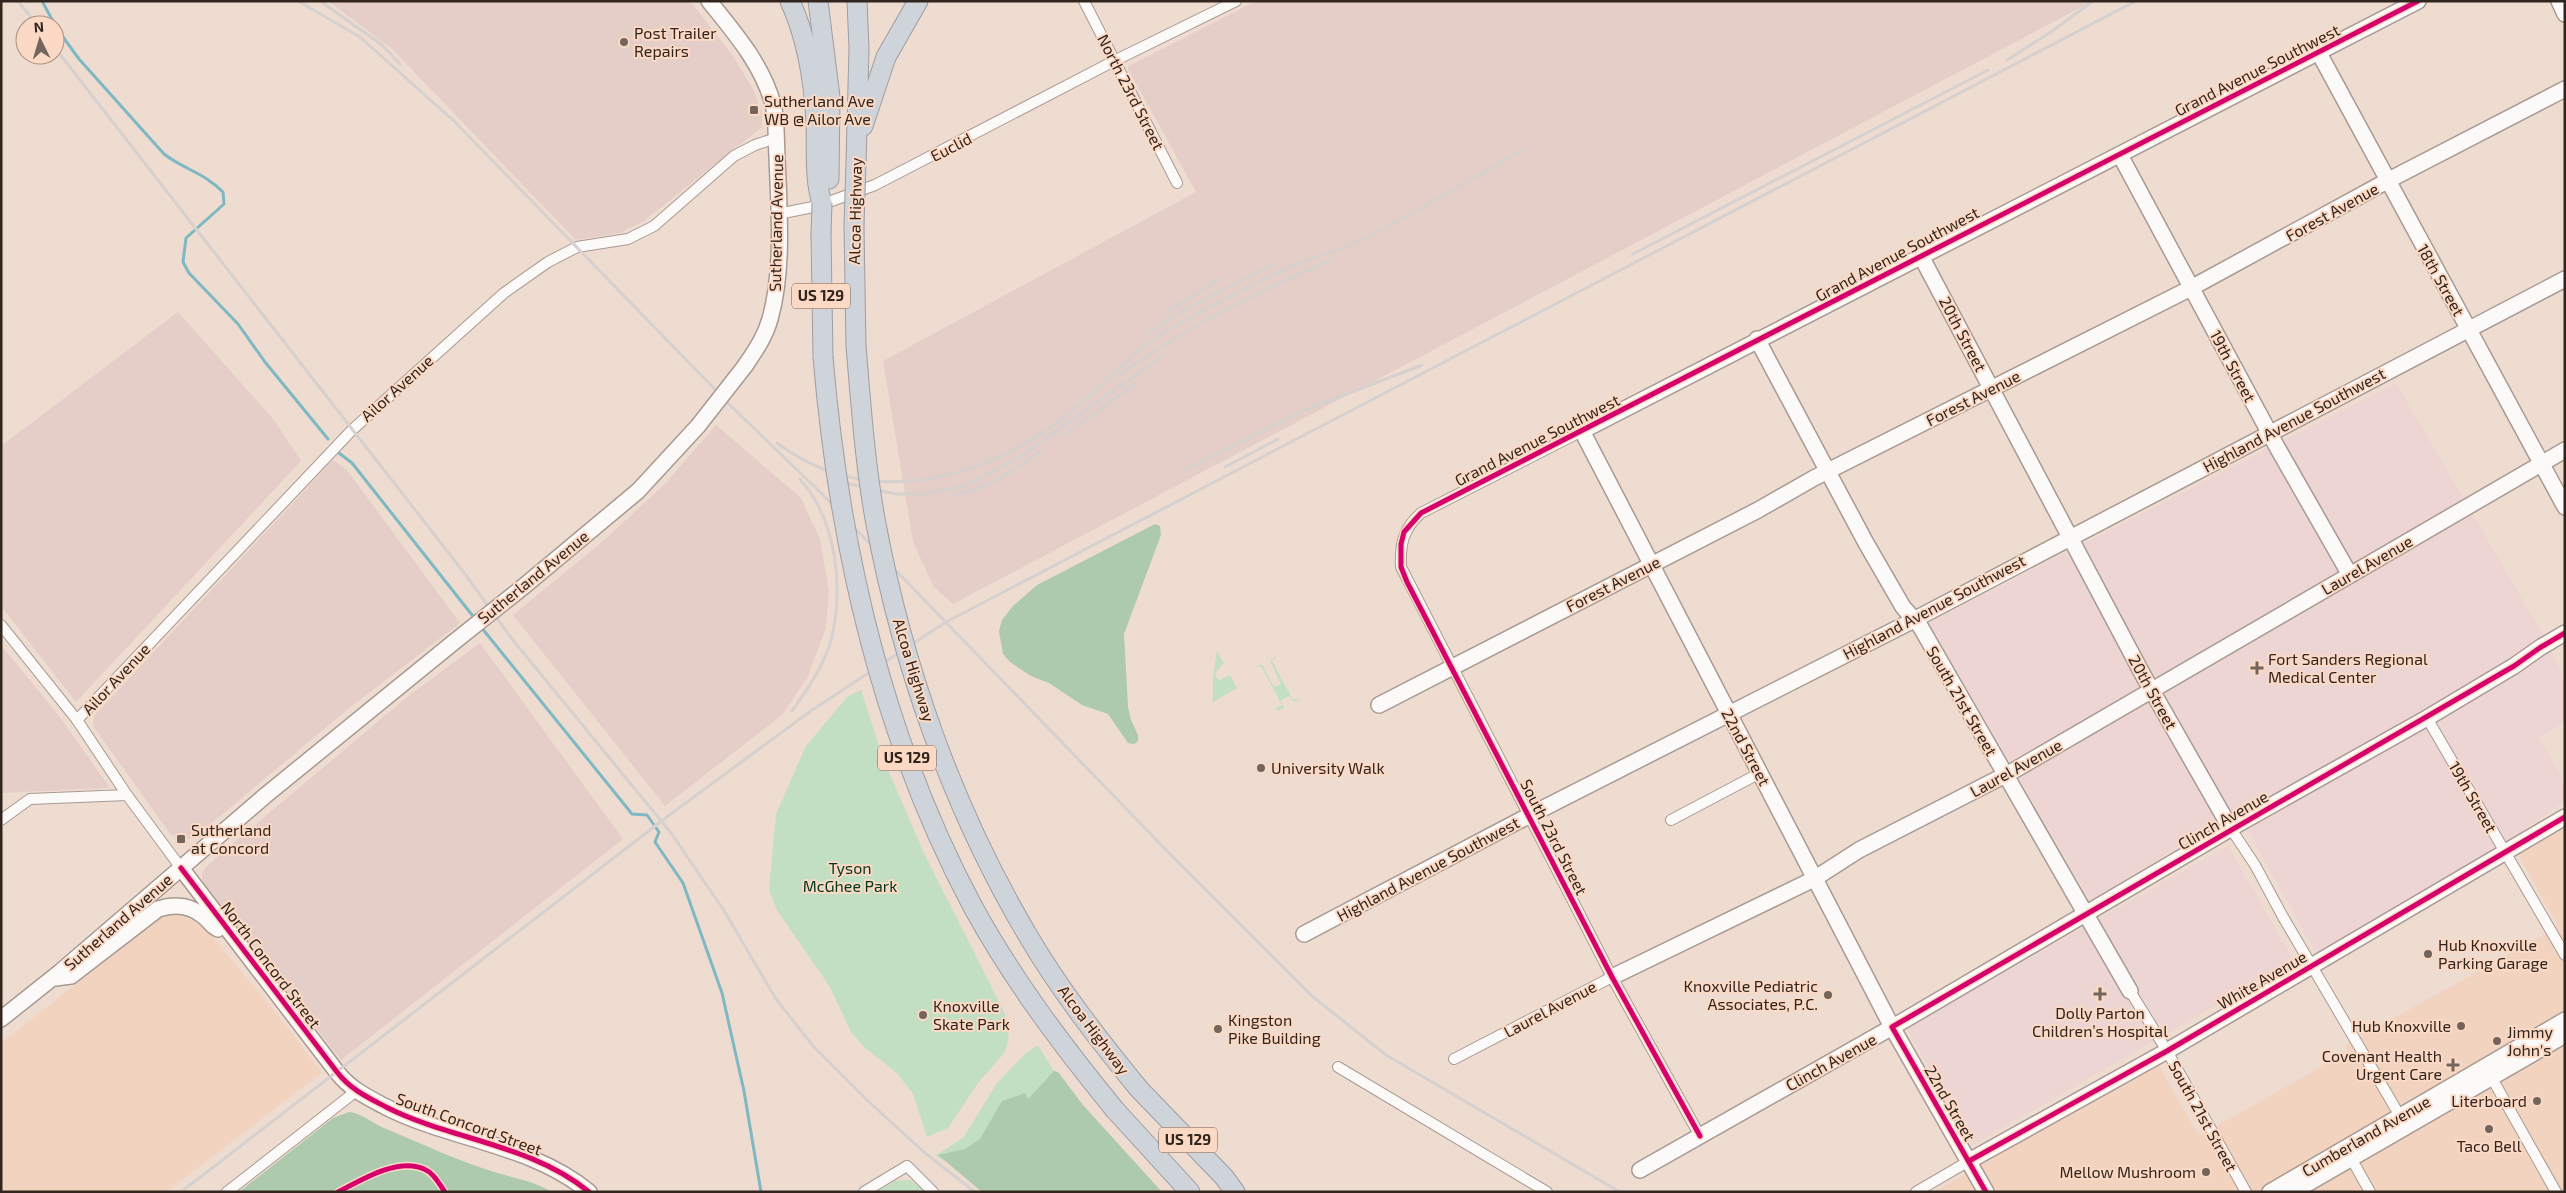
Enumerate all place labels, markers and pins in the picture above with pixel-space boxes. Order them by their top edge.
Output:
place label: Post Trailer Repairs [634,23,717,60]
marker: Post Trailer Repairs [618,36,630,48]
place label: Sutherland Ave WB @ Ailor Ave [764,91,874,128]
marker: Sutherland Ave WB @ Ailor Ave [748,104,760,116]
place label: Fort Sanders Regional Medical Center [2268,649,2428,686]
marker: Fort Sanders Regional Medical Center [2250,661,2264,675]
place label: University Walk [1271,758,1385,777]
marker: University Walk [1255,762,1267,774]
place label: Sutherland at Concord [191,820,272,857]
marker: Sutherland at Concord [175,833,187,845]
place label: Hub Knoxville Parking Garage [2438,935,2548,972]
marker: Hub Knoxville Parking Garage [2422,948,2434,960]
place label: Knoxville Pediatric Associates, P.C. [1684,976,1818,1013]
marker: Dolly Parton Children’s Hospital [2093,987,2107,1001]
marker: Knoxville Pediatric Associates, P.C. [1822,989,1834,1001]
place label: Knoxville Skate Park [933,996,1010,1033]
place label: Dolly Parton Children’s Hospital [2032,1003,2168,1040]
marker: Knoxville Skate Park [917,1009,929,1021]
place label: Kingston Pike Building [1228,1010,1321,1047]
place label: Hub Knoxville [2352,1016,2451,1035]
marker: Hub Knoxville [2455,1020,2467,1032]
place label: Jimmy John's [2507,1022,2553,1059]
marker: Kingston Pike Building [1212,1023,1224,1035]
marker: Jimmy John's [2491,1035,2503,1047]
place label: Covenant Health Urgent Care [2322,1046,2442,1083]
marker: Covenant Health Urgent Care [2446,1058,2460,1072]
place label: Literboard [2451,1091,2527,1110]
marker: Literboard [2531,1095,2543,1107]
marker: Taco Bell [2483,1123,2495,1135]
place label: Taco Bell [2457,1136,2522,1155]
place label: Mellow Mushroom [2059,1162,2196,1181]
marker: Mellow Mushroom [2200,1166,2212,1178]

